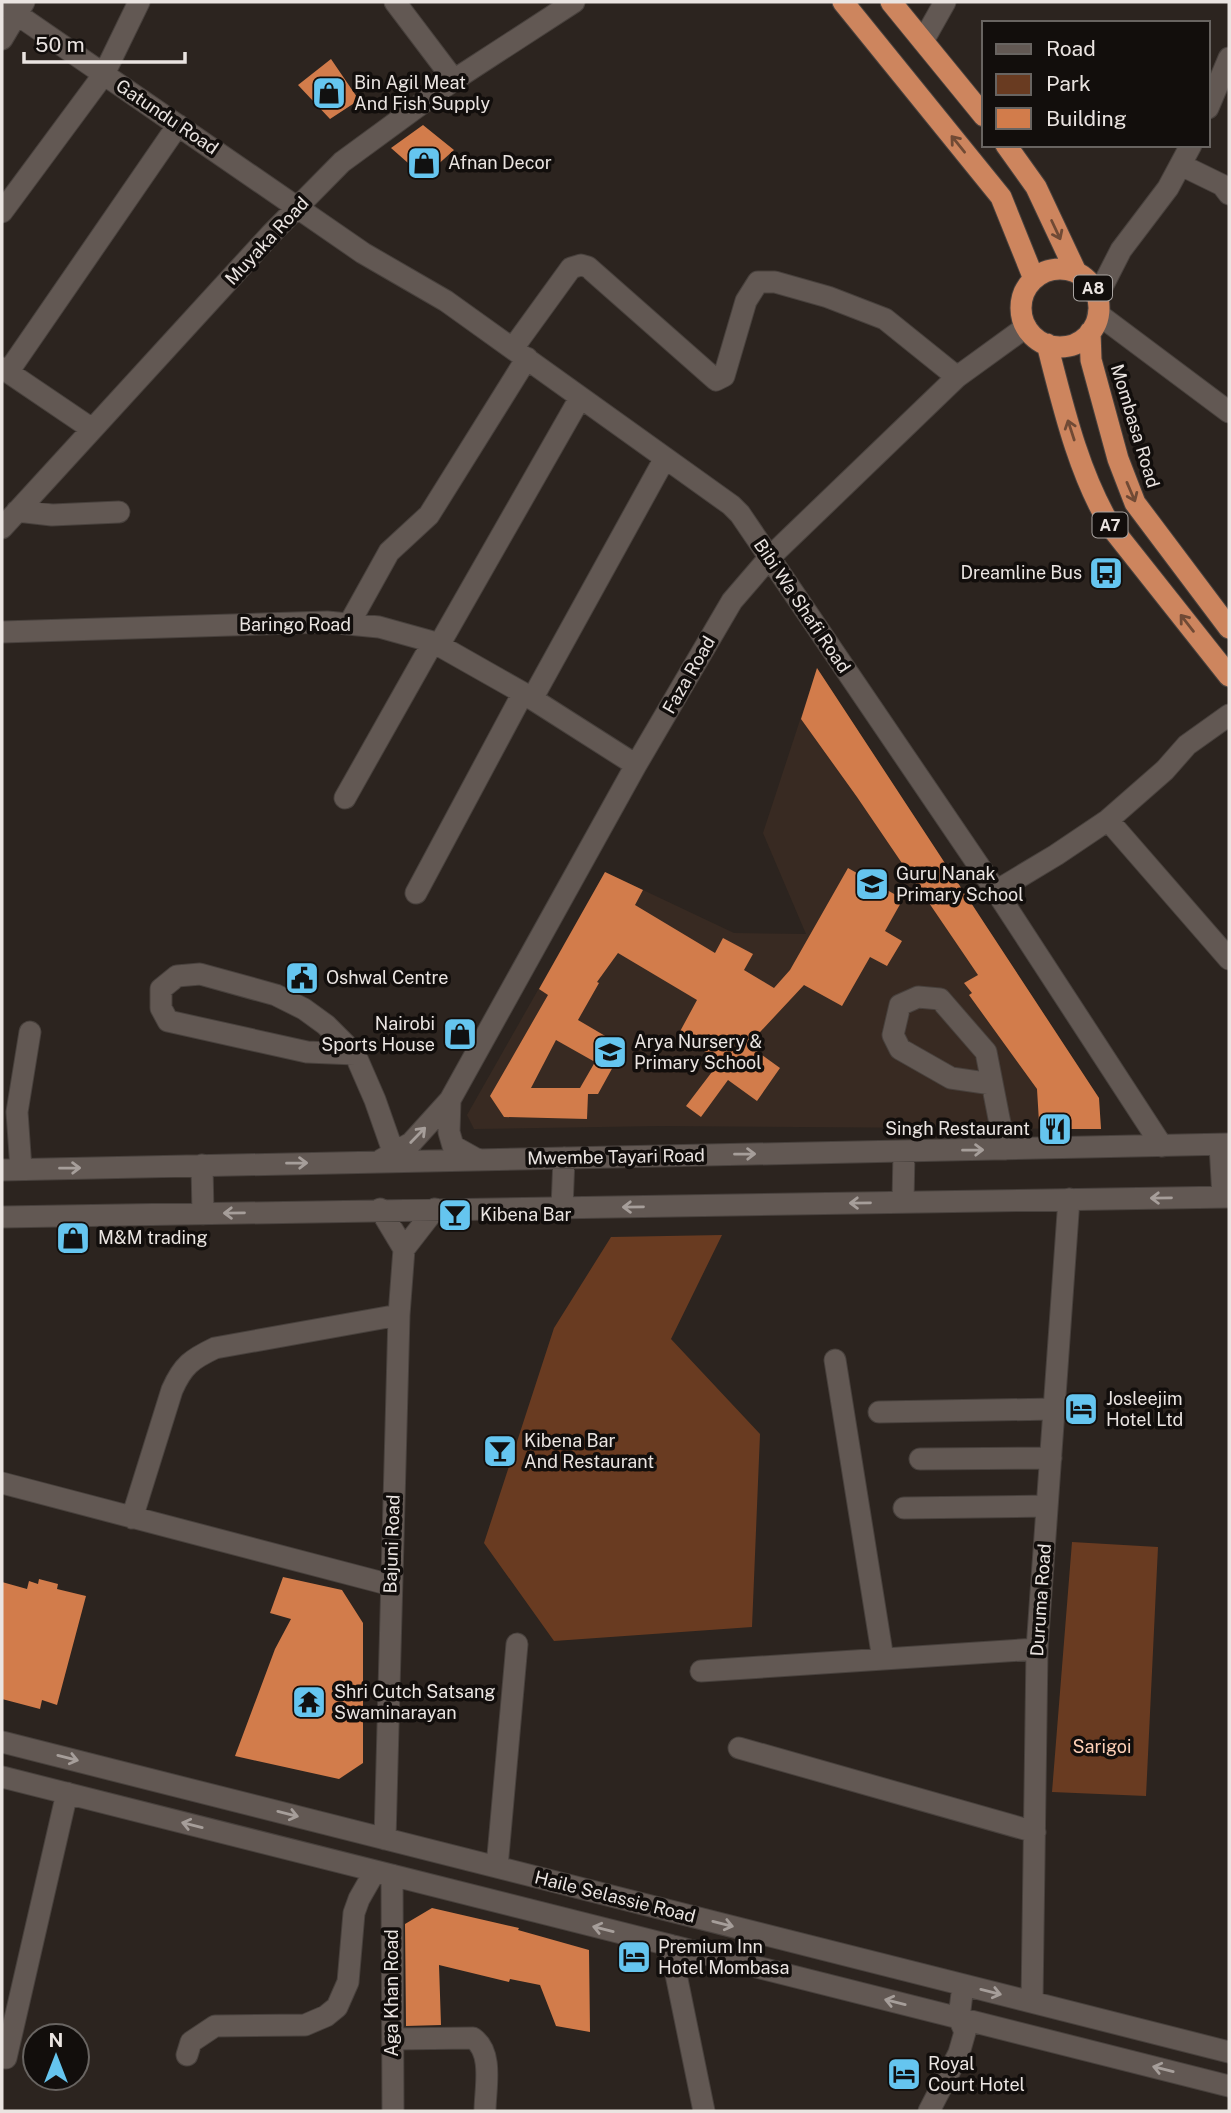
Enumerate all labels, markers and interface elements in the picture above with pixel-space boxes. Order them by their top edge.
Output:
scale bar [24,21,186,65]
legend [982,21,1210,147]
text: 50 m [35,32,85,57]
text: Road [1046,36,1096,61]
text: Park [1046,71,1091,96]
place label: Bin Agil Meat And Fish Supply [354,72,490,114]
shop icon: Bin Agil Meat And Fish Supply [310,74,348,112]
street label: Gatundu Road [112,75,222,159]
text: Building [1046,106,1127,131]
one-way arrow [950,136,966,154]
shop icon: Afnan Decor [405,144,443,182]
place label: Afnan Decor [448,152,552,173]
street label: Muyaka Road [221,192,313,289]
one-way arrow [1050,219,1063,240]
road number: A8 [1074,276,1112,300]
street label: Mombasa Road [1107,362,1164,490]
one-way arrow [1064,419,1077,441]
one-way arrow [1125,481,1138,503]
road number: A7 [1092,512,1128,538]
street label: Bibi Wa Shafi Road [750,535,855,677]
bus stop icon: Dreamline Bus [1087,554,1125,592]
place label: Dreamline Bus [961,562,1082,583]
street label: Baringo Road [239,614,351,635]
one-way arrow [1179,614,1194,632]
street label: Faza Road [658,632,719,717]
place label: Guru Nanak Primary School [896,863,1024,905]
school or university icon: Guru Nanak Primary School [853,865,891,903]
public building icon: Oshwal Centre [283,959,321,997]
place label: Oshwal Centre [326,967,449,988]
place label: Nairobi Sports House [321,1013,435,1055]
shop icon: Nairobi Sports House [441,1015,479,1053]
place label: Arya Nursery & Primary School [634,1031,762,1073]
school or university icon: Arya Nursery & Primary School [591,1033,629,1071]
restaurant icon: Singh Restaurant [1036,1110,1074,1148]
place label: Singh Restaurant [885,1118,1030,1139]
one-way arrow [409,1127,426,1144]
one-way arrow [961,1143,984,1157]
street label: Mwembe Tayari Road [527,1144,705,1169]
one-way arrow [734,1148,757,1161]
one-way arrow [286,1157,309,1170]
one-way arrow [58,1161,81,1175]
one-way arrow [1150,1191,1173,1204]
bar icon: Kibena Bar [436,1196,474,1234]
one-way arrow [849,1196,872,1209]
one-way arrow [621,1200,644,1213]
place label: Kibena Bar [480,1204,572,1225]
one-way arrow [222,1206,245,1220]
shop icon: M&M trading [54,1219,92,1257]
place label: M&M trading [98,1227,208,1248]
place label: Josleejim Hotel Ltd [1106,1388,1183,1430]
hotel icon: Josleejim Hotel Ltd [1062,1390,1100,1428]
place label: Kibena Bar And Restaurant [524,1430,654,1472]
bar icon: Kibena Bar And Restaurant [481,1432,519,1470]
street label: Bajuni Road [379,1494,404,1594]
street label: Duruma Road [1026,1543,1055,1657]
place label: Shri Cutch Satsang Swaminarayan [334,1681,496,1723]
temple icon: Shri Cutch Satsang Swaminarayan [290,1683,328,1721]
park label: Sarigoi [1073,1736,1131,1757]
one-way arrow [56,1752,79,1765]
one-way arrow [277,1808,299,1821]
one-way arrow [181,1818,204,1831]
street label: Haile Selassie Road [533,1866,698,1927]
one-way arrow [711,1918,734,1931]
one-way arrow [592,1921,615,1935]
street label: Aga Khan Road [381,1929,402,2057]
place label: Premium Inn Hotel Mombasa [658,1936,789,1978]
hotel icon: Premium Inn Hotel Mombasa [615,1938,653,1976]
one-way arrow [979,1986,1002,1999]
one-way arrow [884,1995,907,2008]
north arrow [21,2022,91,2092]
text: N [49,2029,63,2051]
place label: Royal Court Hotel [928,2053,1025,2095]
hotel icon: Royal Court Hotel [885,2055,923,2093]
one-way arrow [1152,2062,1175,2075]

